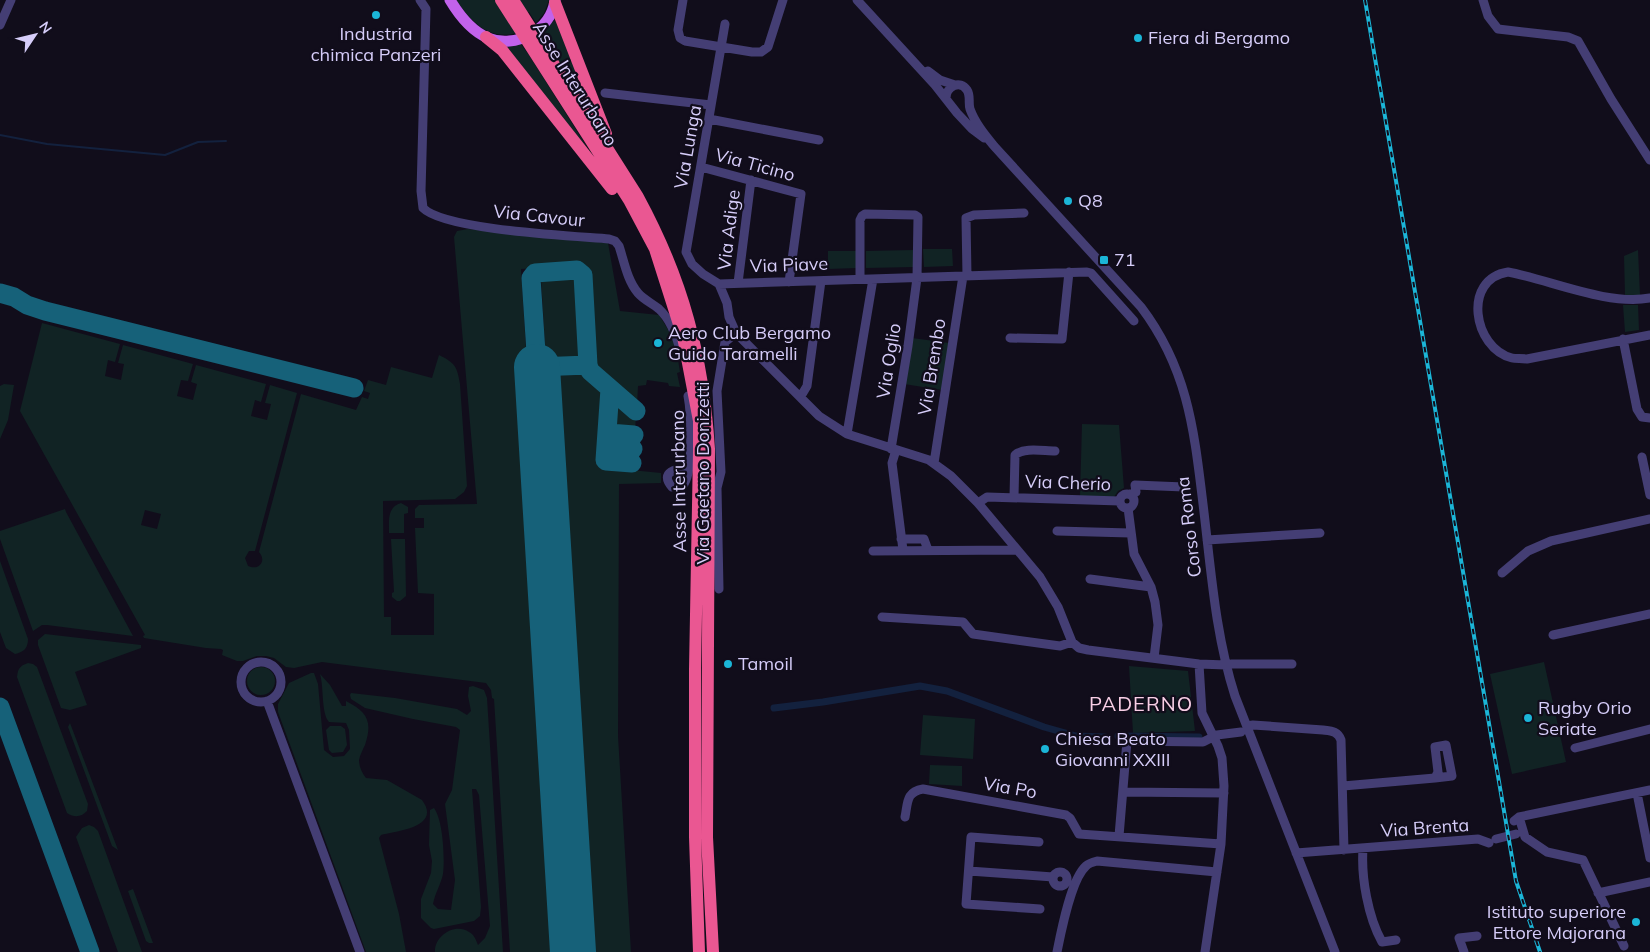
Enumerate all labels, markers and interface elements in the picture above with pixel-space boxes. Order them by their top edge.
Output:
marker: Industria chimica Panzeri [370,9,382,21]
north arrow [10,10,60,60]
street label: Asse Interurbano [528,17,623,150]
text: N [35,18,56,37]
place label: Industria chimica Panzeri [311,22,441,66]
place label: Fiera di Bergamo [1148,26,1290,49]
marker: Fiera di Bergamo [1132,32,1144,44]
street label: Via Lunga [669,103,706,191]
street label: Via Ticino [713,143,797,186]
street label: Via Adige [712,188,745,272]
place label: Q8 [1078,189,1103,212]
marker: Q8 [1062,195,1074,207]
street label: Via Cavour [492,199,586,232]
place label: 71 [1114,248,1136,271]
street label: Via Piave [749,252,829,277]
marker: 71 [1098,254,1110,266]
street label: Via Brembo [913,317,951,417]
place label: Aero Club Bergamo Guido Taramelli [668,321,831,365]
street label: Via Oglio [871,322,906,400]
marker: Aero Club Bergamo Guido Taramelli [652,337,664,349]
street label: Via Gaetano Donizetti [691,382,714,564]
street label: Asse Interurbano [666,410,691,552]
street label: Via Cherio [1025,470,1111,495]
street label: Corso Roma [1171,475,1206,579]
place label: Tamoil [738,652,793,675]
marker: Tamoil [722,658,734,670]
district label: PADERNO [1089,691,1193,716]
place label: Rugby Orio Seriate [1538,696,1632,740]
marker: Rugby Orio Seriate [1522,712,1534,724]
place label: Chiesa Beato Giovanni XXIII [1055,727,1170,771]
marker: Chiesa Beato Giovanni XXIII [1039,743,1051,755]
street label: Via Po [982,771,1039,804]
street label: Via Brenta [1380,813,1470,842]
place label: Istituto superiore Ettore Majorana [1487,900,1626,944]
marker: Istituto superiore Ettore Majorana [1630,916,1642,928]

